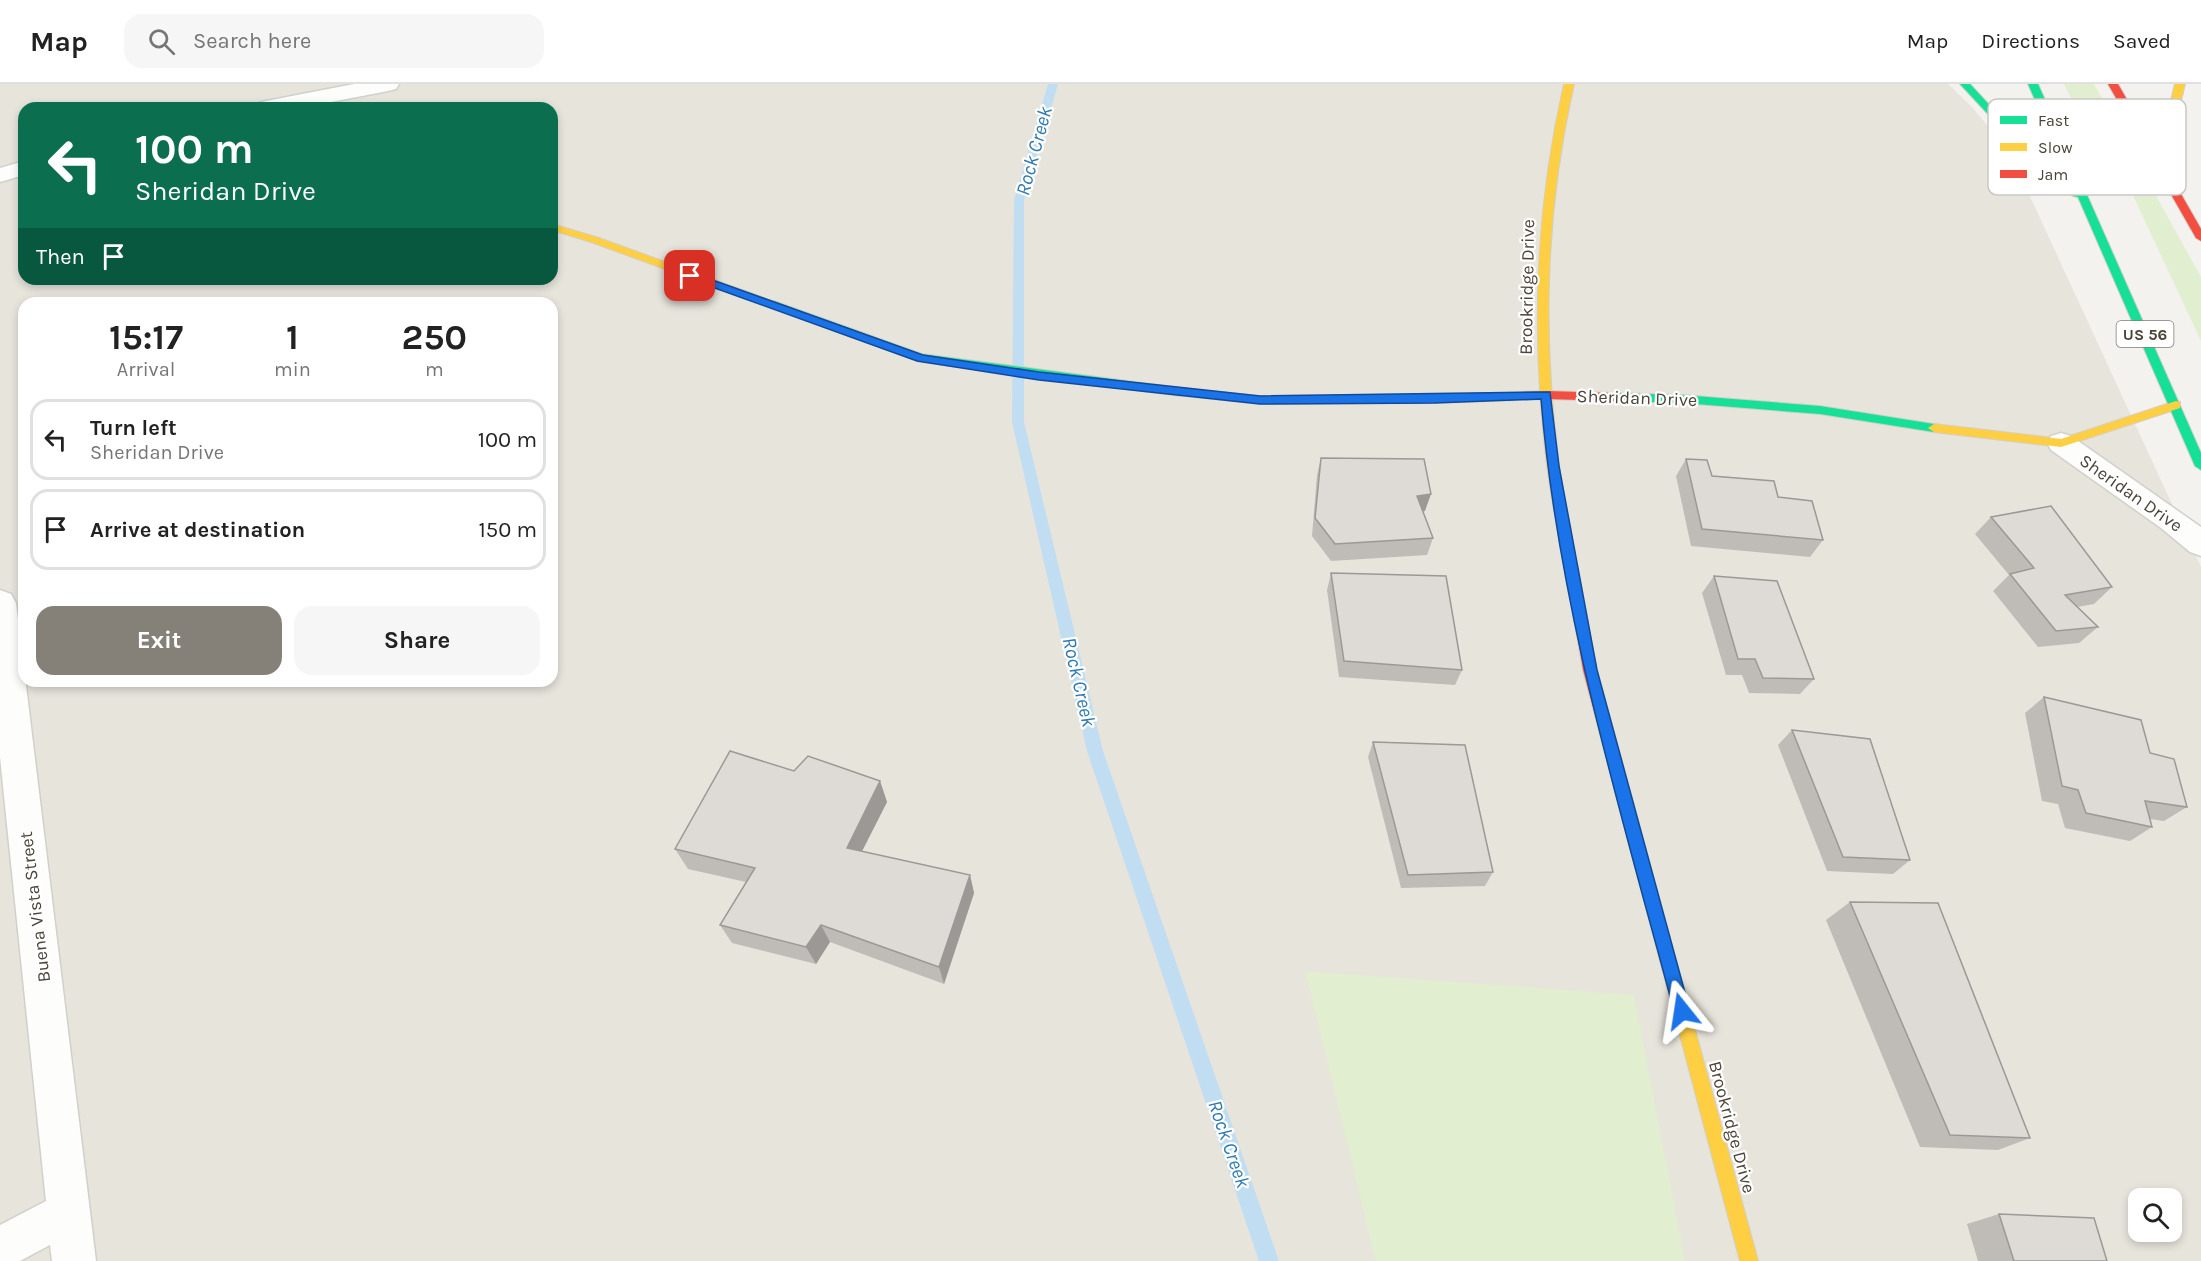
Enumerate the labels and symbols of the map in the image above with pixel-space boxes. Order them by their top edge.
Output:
legend [1988,99,2186,195]
water label: Rock Creek [1011,103,1057,198]
text: Fast [2038,111,2069,130]
text: Slow [2038,138,2073,157]
text: Jam [2038,165,2068,184]
street label: Brookridge Drive [1515,219,1539,355]
pin [664,250,715,301]
road number: US 56 [2116,321,2174,347]
street label: Sheridan Drive [1576,385,1698,411]
street label: Sheridan Drive [2075,449,2187,537]
water label: Rock Creek [1058,635,1101,730]
street label: Buena Vista Street [15,830,55,984]
position arrow [1650,979,1714,1043]
street label: Brookridge Drive [1704,1059,1760,1195]
water label: Rock Creek [1203,1097,1255,1192]

